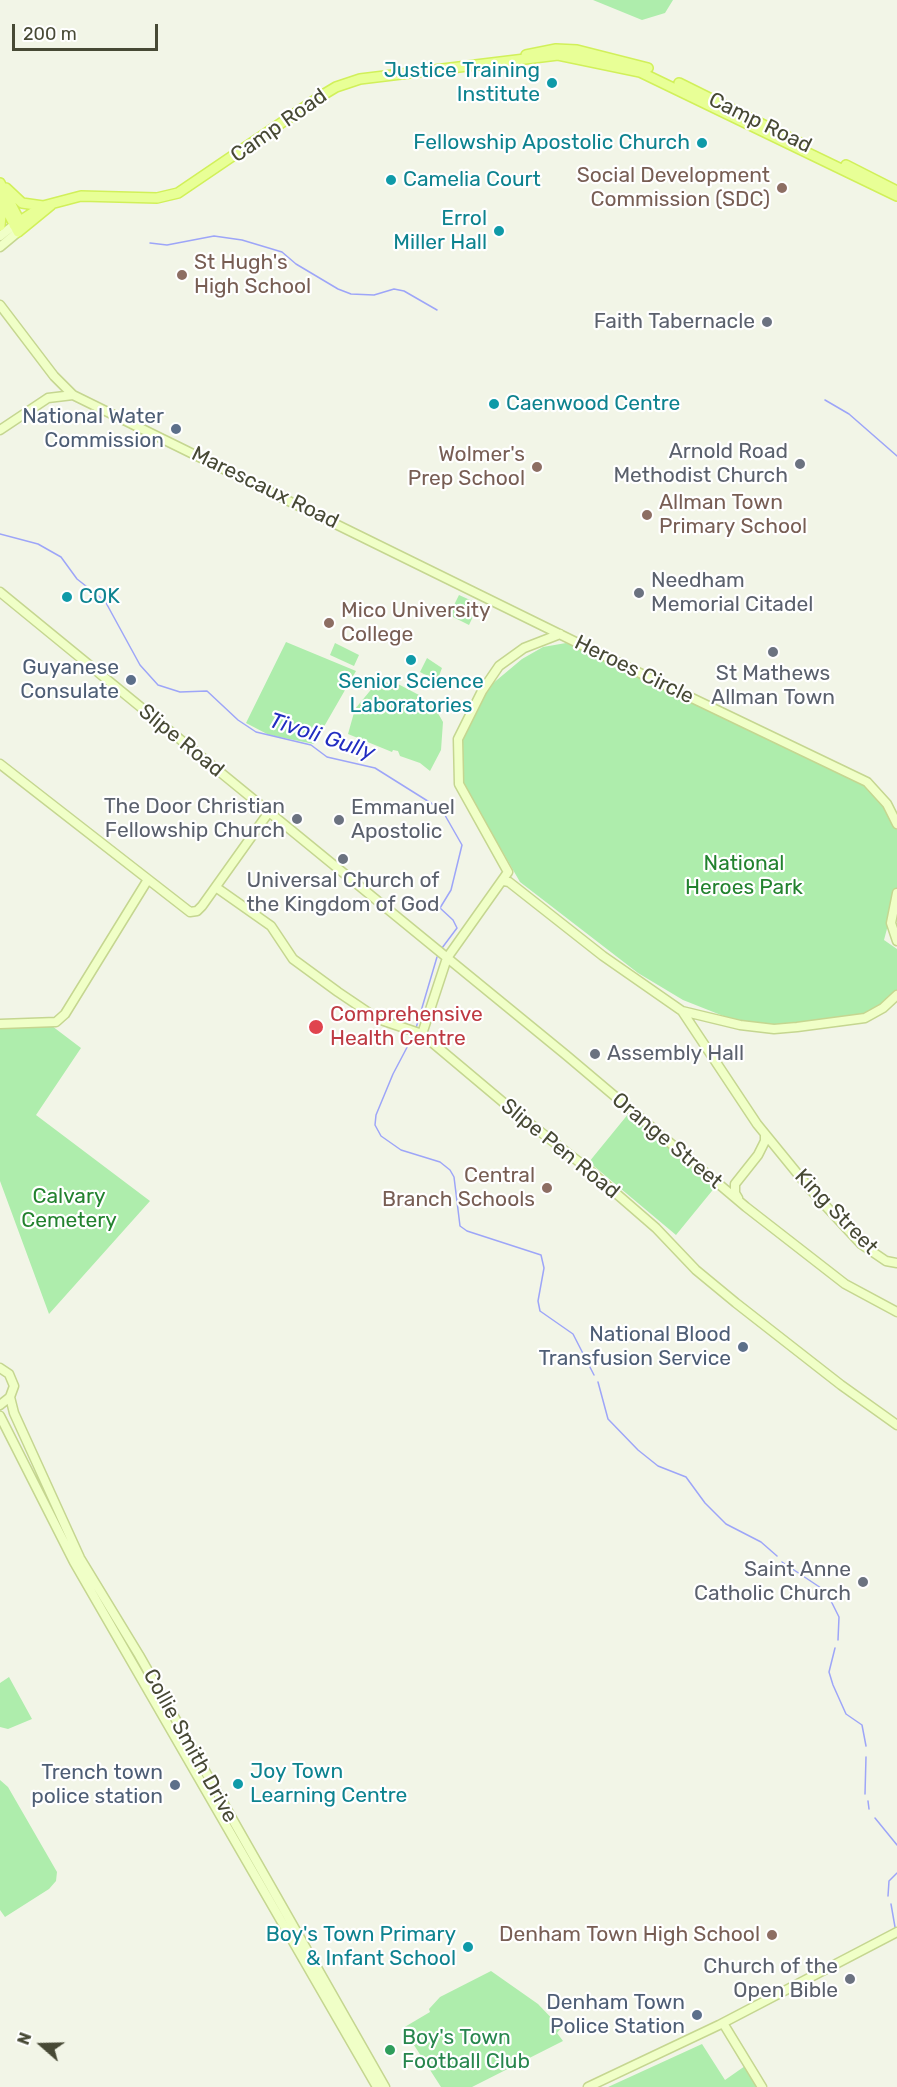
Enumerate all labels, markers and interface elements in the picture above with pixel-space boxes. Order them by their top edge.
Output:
scale bar [15,12,160,50]
text: 200 m [23,23,77,45]
place label: Justice Training Institute [384,58,540,108]
marker: Justice Training Institute [545,76,559,90]
street label: Camp Road [226,84,332,168]
street label: Camp Road [704,87,816,159]
place label: Fellowship Apostolic Church [413,130,690,156]
marker: Fellowship Apostolic Church [695,136,709,150]
place label: Social Development Commission (SDC) [577,163,770,213]
place label: Camelia Court [403,167,541,193]
marker: Camelia Court [384,173,398,187]
marker: Social Development Commission (SDC) [775,181,789,195]
place label: Errol Miller Hall [393,206,487,256]
marker: Errol Miller Hall [492,224,506,238]
place label: St Hugh's High School [194,250,311,300]
marker: St Hugh's High School [175,268,189,282]
place label: Faith Tabernacle [594,309,755,335]
marker: Faith Tabernacle [760,315,774,329]
place label: Caenwood Centre [506,391,680,417]
marker: Caenwood Centre [487,397,501,411]
place label: National Water Commission [22,404,164,454]
marker: National Water Commission [169,422,183,436]
place label: Arnold Road Methodist Church [613,439,788,489]
street label: Marescaux Road [187,441,343,535]
place label: Wolmer's Prep School [408,442,525,492]
marker: Arnold Road Methodist Church [793,457,807,471]
marker: Wolmer's Prep School [530,460,544,474]
place label: Allman Town Primary School [659,490,807,540]
marker: Allman Town Primary School [640,508,654,522]
place label: Needham Memorial Citadel [651,568,813,618]
place label: COK [79,584,120,610]
marker: Needham Memorial Citadel [632,586,646,600]
marker: COK [60,590,74,604]
place label: Mico University College [341,598,491,648]
marker: Mico University College [322,616,336,630]
street label: Heroes Circle [570,630,698,710]
marker: St Mathews Allman Town [766,645,780,659]
marker: Senior Science Laboratories [404,653,418,667]
place label: Guyanese Consulate [20,655,119,705]
place label: St Mathews Allman Town [711,661,835,711]
place label: Senior Science Laboratories [338,669,484,719]
marker: Guyanese Consulate [124,673,138,687]
street label: Slipe Road [133,699,229,783]
water label: Tivoli Gully [266,708,378,766]
place label: The Door Christian Fellowship Church [104,794,285,844]
place label: Emmanuel Apostolic [351,795,455,845]
marker: The Door Christian Fellowship Church [290,812,304,826]
marker: Emmanuel Apostolic [332,813,346,827]
park label: National Heroes Park [685,851,803,901]
marker: Universal Church of the Kingdom of God [336,852,350,866]
place label: Universal Church of the Kingdom of God [246,868,440,918]
place label: Comprehensive Health Centre [330,1002,483,1052]
marker: Comprehensive Health Centre [307,1018,325,1036]
place label: Assembly Hall [607,1041,744,1067]
marker: Assembly Hall [588,1047,602,1061]
street label: Orange Street [607,1087,727,1195]
street label: Slipe Pen Road [496,1093,624,1205]
place label: Central Branch Schools [382,1163,535,1213]
street label: King Street [789,1164,883,1260]
marker: Central Branch Schools [540,1181,554,1195]
park label: Calvary Cemetery [21,1184,117,1234]
place label: National Blood Transfusion Service [538,1322,731,1372]
marker: National Blood Transfusion Service [736,1340,750,1354]
place label: Saint Anne Catholic Church [694,1557,851,1607]
marker: Saint Anne Catholic Church [856,1575,870,1589]
street label: Collie Smith Drive [137,1665,243,1827]
place label: Joy Town Learning Centre [250,1759,407,1809]
place label: Trench town police station [31,1760,163,1810]
marker: Joy Town Learning Centre [231,1777,245,1791]
marker: Trench town police station [168,1778,182,1792]
place label: Boy's Town Primary & Infant School [266,1922,456,1972]
place label: Denham Town High School [499,1922,760,1948]
marker: Denham Town High School [765,1928,779,1942]
marker: Boy's Town Primary & Infant School [461,1940,475,1954]
place label: Church of the Open Bible [703,1954,838,2004]
marker: Church of the Open Bible [843,1972,857,1986]
place label: Denham Town Police Station [546,1990,685,2040]
marker: Denham Town Police Station [690,2008,704,2022]
north arrow [12,2015,72,2075]
place label: Boy's Town Football Club [402,2025,530,2075]
text: N [14,2030,36,2047]
marker: Boy's Town Football Club [383,2043,397,2057]

